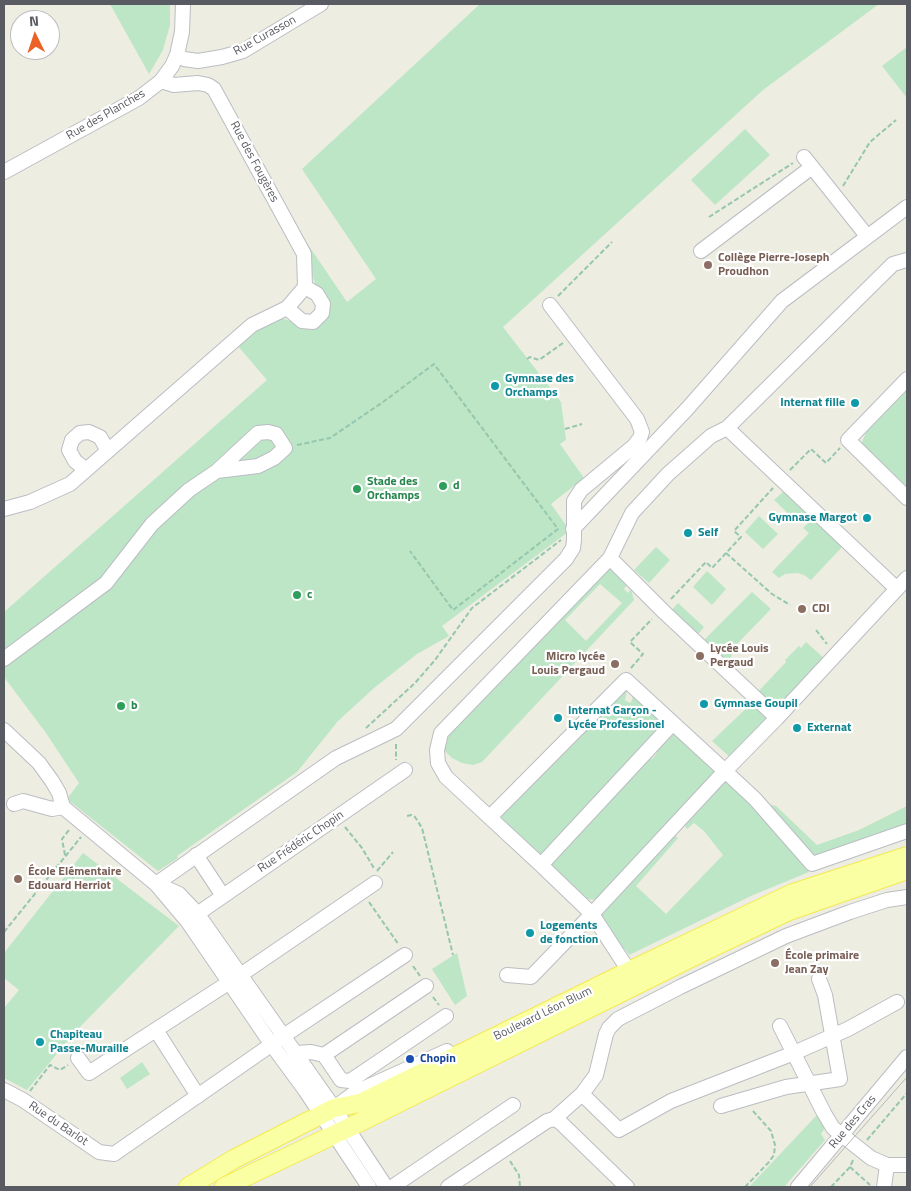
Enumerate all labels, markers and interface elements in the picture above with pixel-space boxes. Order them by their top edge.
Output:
north arrow [10,10,60,60]
text: N [28,10,40,31]
street label: Rue Curasson [231,13,299,59]
street label: Rue des Planches [64,87,148,143]
street label: Rue des Fougères [227,119,281,205]
place label: Collège Pierre-Joseph Proudhon [718,251,829,279]
marker: Collège Pierre-Joseph Proudhon [702,259,714,271]
place label: Gymnase des Orchamps [505,372,574,400]
marker: Gymnase des Orchamps [489,380,501,392]
place label: Internat fille [780,396,845,410]
marker: Internat fille [849,397,861,409]
place label: Stade des Orchamps [367,475,420,503]
place label: d [453,479,460,493]
marker: d [437,480,449,492]
marker: Stade des Orchamps [351,483,363,495]
place label: Gymnase Margot [768,511,857,525]
marker: Gymnase Margot [861,512,873,524]
place label: Self [698,526,718,540]
marker: Self [682,527,694,539]
place label: c [307,588,312,602]
marker: c [291,589,303,601]
place label: CDI [812,602,830,616]
marker: CDI [796,603,808,615]
place label: Lycée Louis Pergaud [710,642,769,670]
place label: Micro lycée Louis Pergaud [532,650,605,678]
marker: Lycée Louis Pergaud [694,650,706,662]
marker: Micro lycée Louis Pergaud [609,658,621,670]
place label: Gymnase Goupil [714,697,798,711]
marker: Gymnase Goupil [698,698,710,710]
place label: b [131,699,138,713]
marker: b [115,700,127,712]
place label: Internat Garçon - Lycée Professionel [568,704,664,732]
marker: Internat Garçon - Lycée Professionel [552,712,564,724]
place label: Externat [807,721,851,735]
marker: Externat [791,722,803,734]
street label: Rue Frédéric Chopin [255,808,347,876]
place label: École Elémentaire Edouard Herriot [28,865,121,893]
marker: École Elémentaire Edouard Herriot [12,873,24,885]
place label: Logements de fonction [540,919,598,947]
marker: Logements de fonction [524,927,536,939]
place label: École primaire Jean Zay [785,949,859,977]
marker: École primaire Jean Zay [769,957,781,969]
street label: Boulevard Léon Blum [492,984,594,1044]
place label: Chapiteau Passe-Muraille [50,1028,129,1056]
marker: Chapiteau Passe-Muraille [34,1036,46,1048]
place label: Chopin [420,1052,456,1066]
marker: Chopin [404,1053,416,1065]
street label: Rue des Cras [827,1092,879,1152]
street label: Rue du Barlot [26,1099,90,1149]

